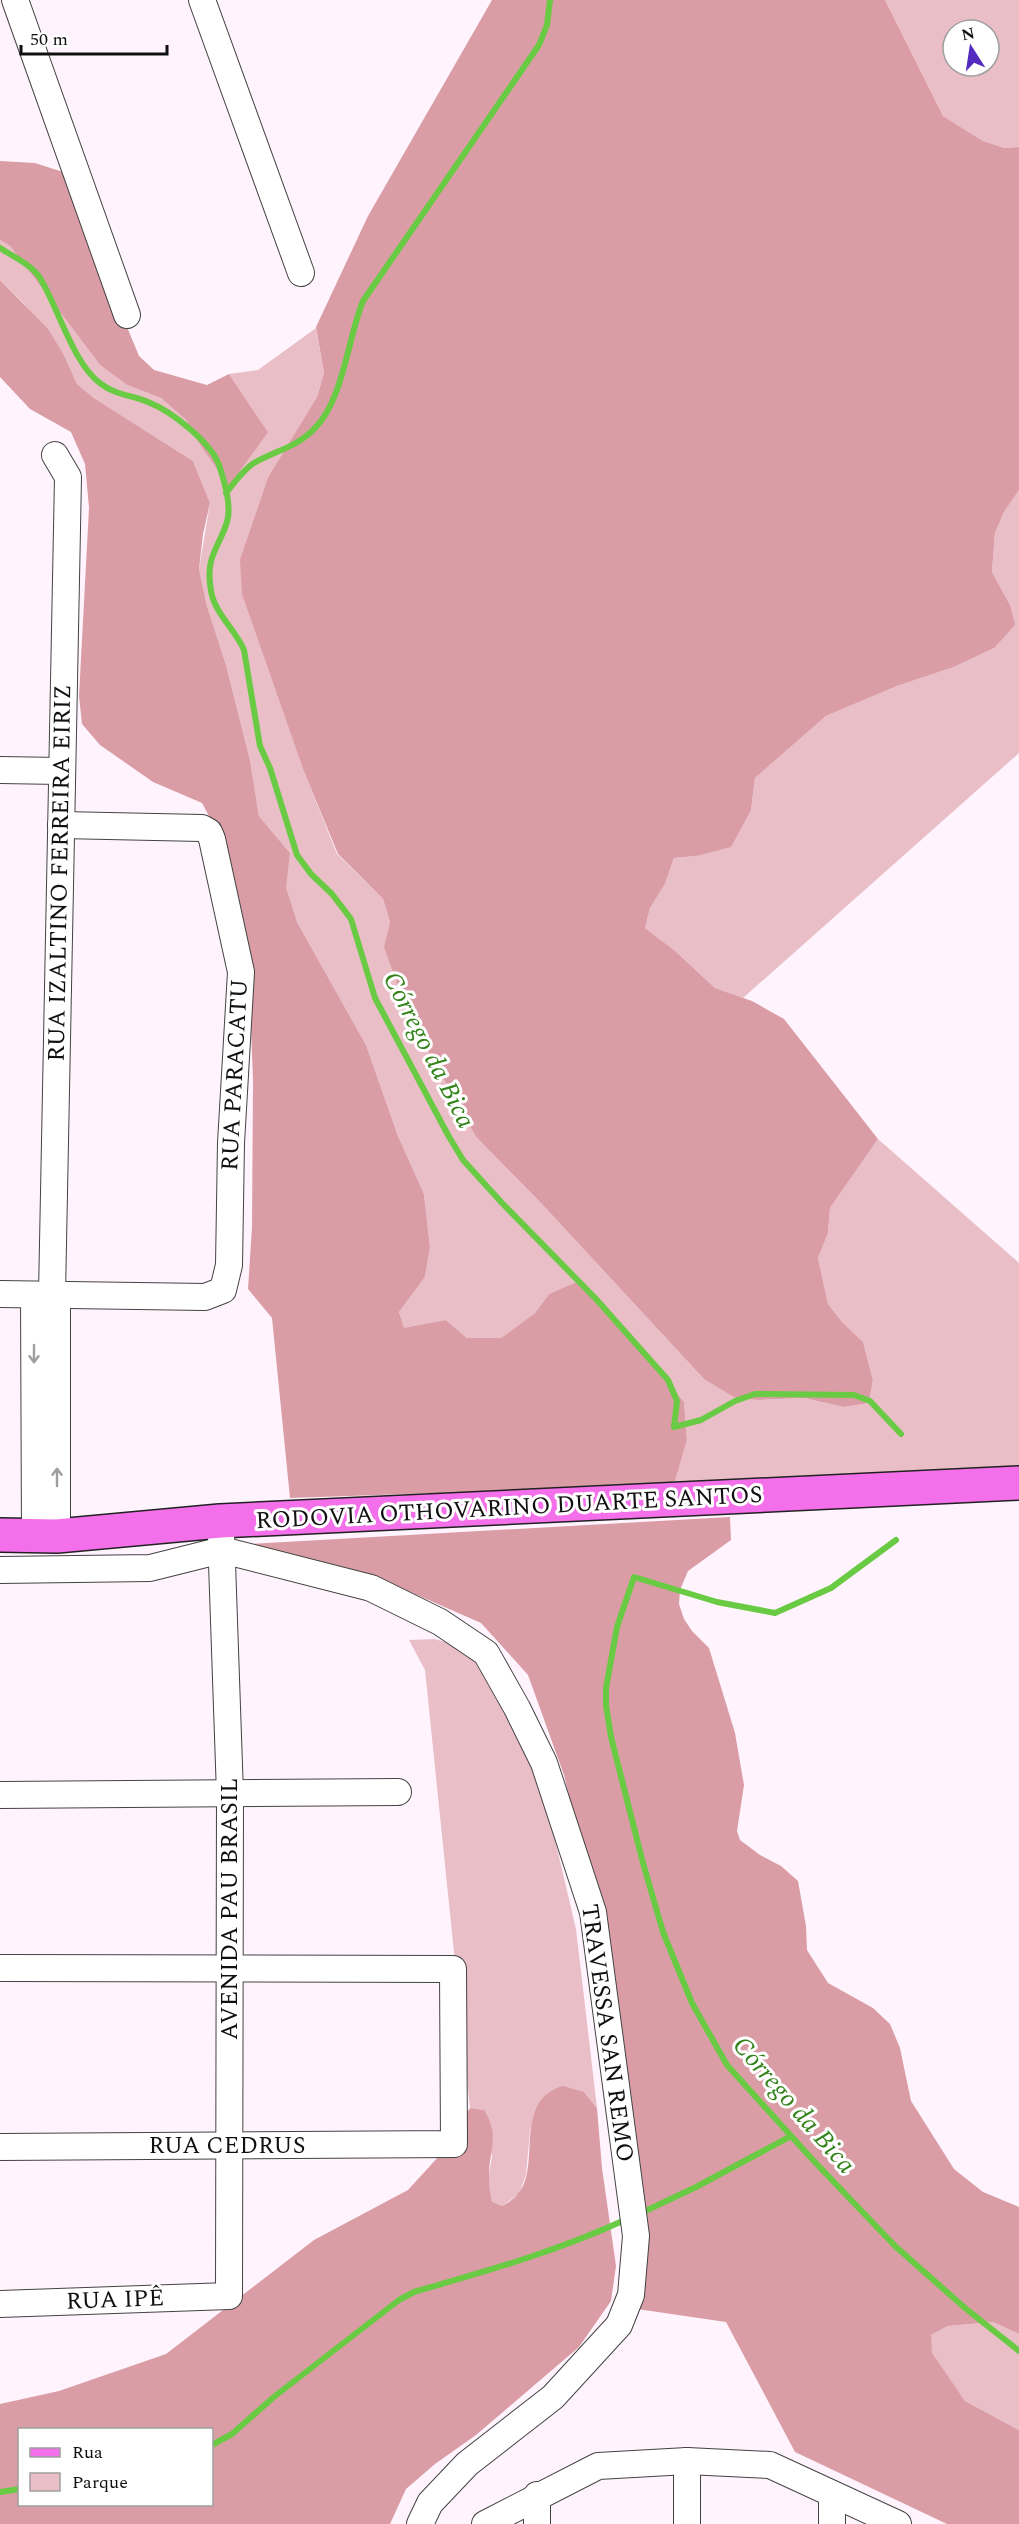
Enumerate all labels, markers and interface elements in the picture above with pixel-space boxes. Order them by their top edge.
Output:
scale bar [21,18,166,56]
north arrow [941,18,1001,78]
text: N [959,21,977,47]
text: 50 m [30,26,68,53]
street label: RUA IZALTINO FERREIRA EIRIZ [39,684,81,1062]
water label: Córrego da Bica [372,965,486,1135]
street label: RUA PARACATU [212,978,258,1172]
one-way arrow [28,1343,40,1363]
one-way arrow [51,1468,63,1488]
street label: RODOVIA OTHOVARINO DUARTE SANTOS [255,1477,763,1539]
street label: AVENIDA PAU BRASIL [212,1778,248,2040]
street label: TRAVESSA SAN REMO [571,1902,643,2164]
water label: Córrego da Bica [723,2027,865,2183]
street label: RUA CEDRUS [148,2128,306,2164]
street label: RUA IPÊ [65,2280,165,2320]
legend [18,2428,213,2506]
text: Rua [72,2439,103,2466]
text: Parque [72,2469,128,2496]

